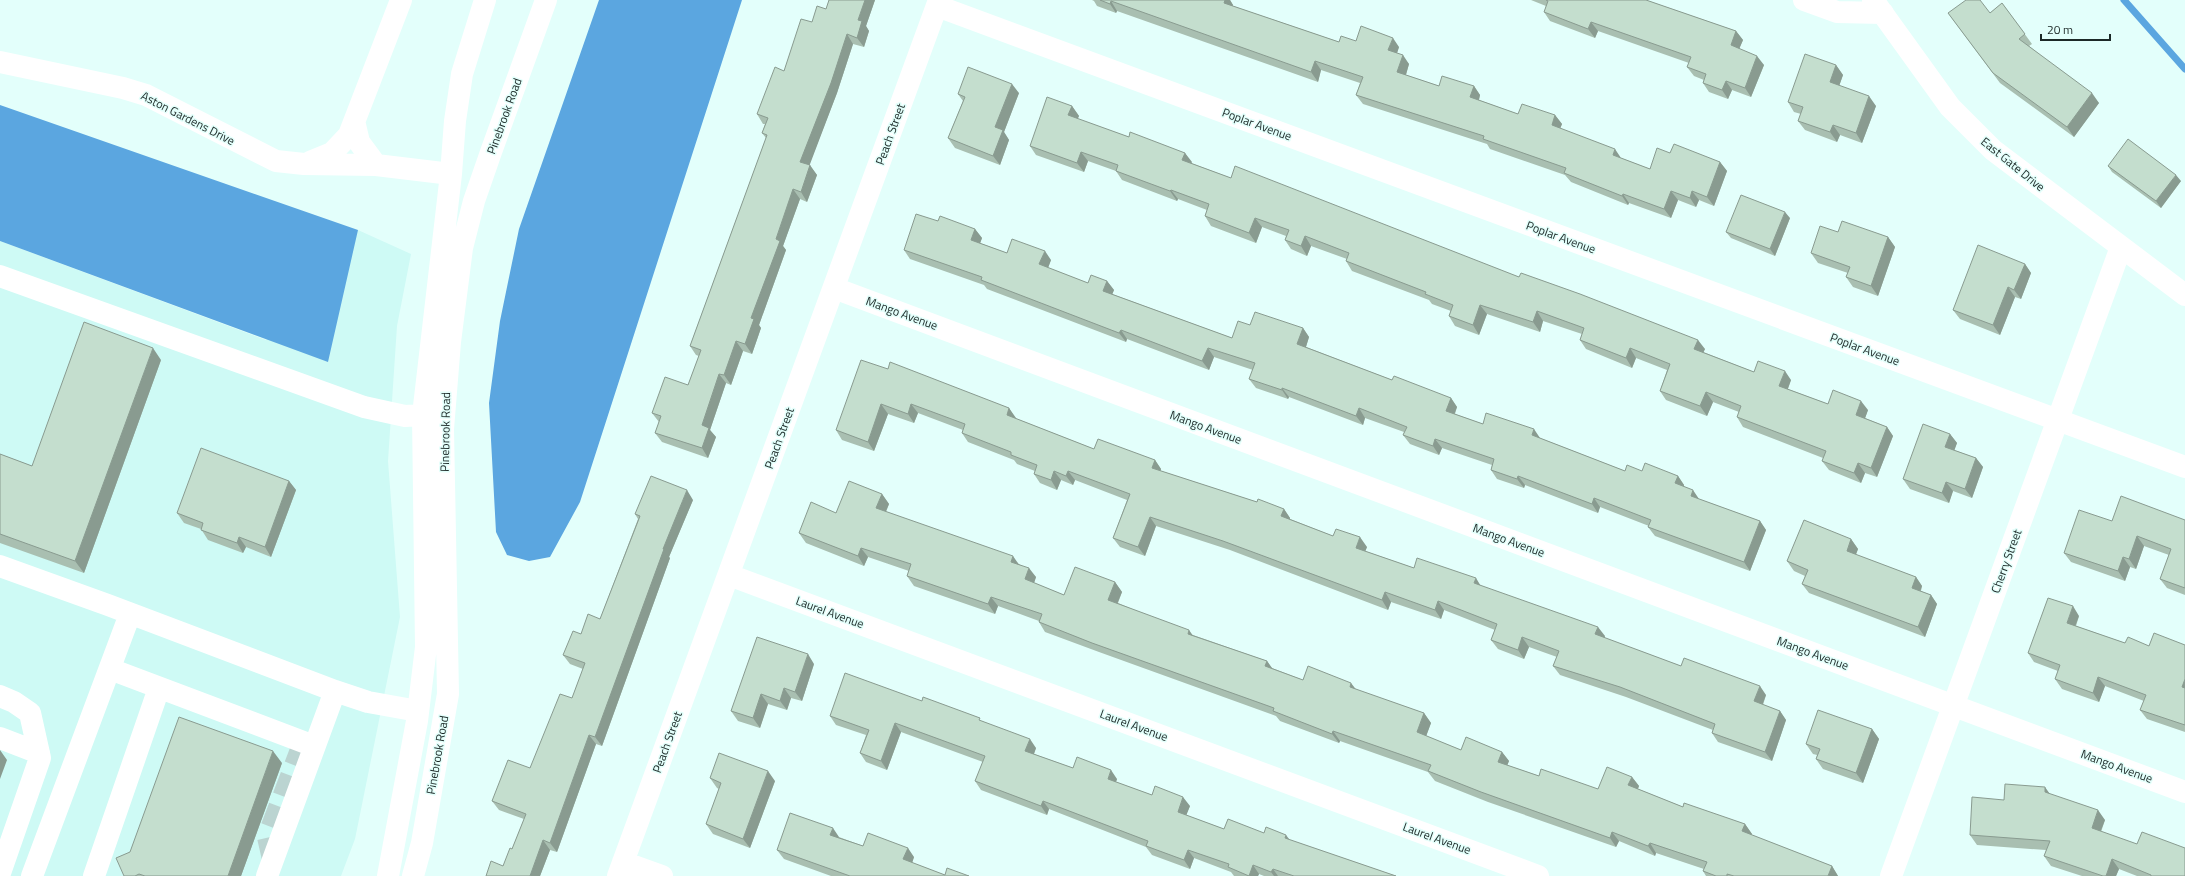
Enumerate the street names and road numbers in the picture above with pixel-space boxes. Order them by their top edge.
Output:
street label: Pinebrook Road [481,75,527,157]
street label: Aston Gardens Drive [138,86,238,150]
street label: Peach Street [870,100,910,168]
street label: Poplar Avenue [1220,103,1294,145]
street label: East Gate Drive [1977,132,2049,196]
street label: Poplar Avenue [1524,216,1598,258]
street label: Mango Avenue [863,291,941,335]
street label: Poplar Avenue [1828,328,1902,370]
street label: Pinebrook Road [435,392,455,472]
street label: Peach Street [759,404,799,472]
street label: Mango Avenue [1167,405,1245,449]
street label: Mango Avenue [1470,518,1548,562]
street label: Cherry Street [1986,526,2027,596]
street label: Laurel Avenue [793,591,867,633]
street label: Mango Avenue [1774,631,1852,675]
street label: Laurel Avenue [1097,704,1171,746]
street label: Peach Street [647,708,687,776]
street label: Pinebrook Road [421,714,453,796]
street label: Mango Avenue [2078,744,2156,788]
street label: Laurel Avenue [1400,817,1474,859]

